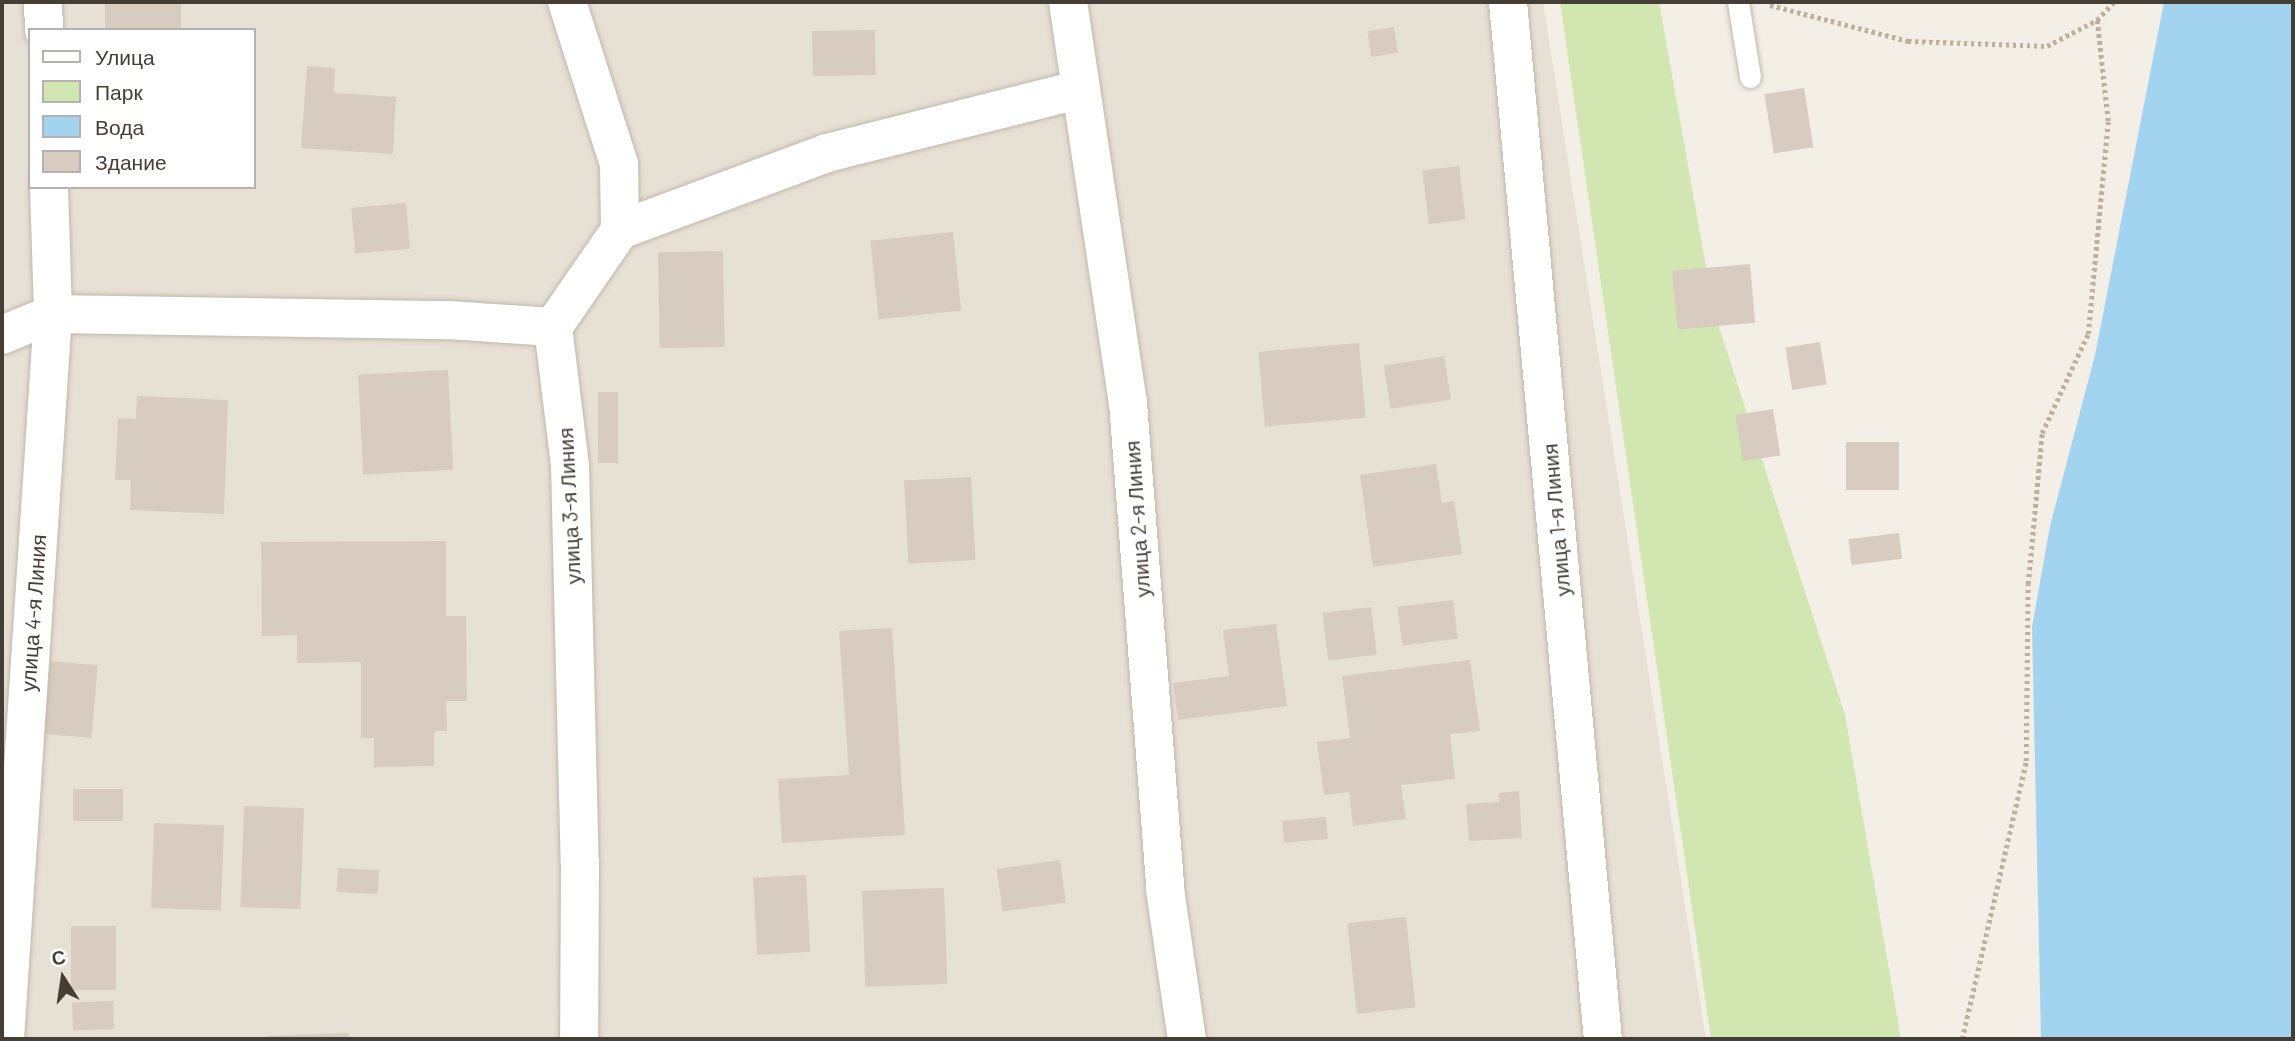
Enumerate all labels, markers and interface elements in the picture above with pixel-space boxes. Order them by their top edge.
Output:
legend [28,28,256,189]
text: Улица [95,44,155,69]
text: Парк [95,79,143,104]
text: Вода [95,114,144,139]
text: Здание [95,149,167,174]
street label: улица 3-я Линия [552,427,586,585]
street label: улица 2-я Линия [1119,440,1155,598]
street label: улица 1-я Линия [1537,443,1575,597]
street label: улица 4-я Линия [15,534,51,692]
north arrow [28,943,98,1013]
text: С [49,944,68,970]

